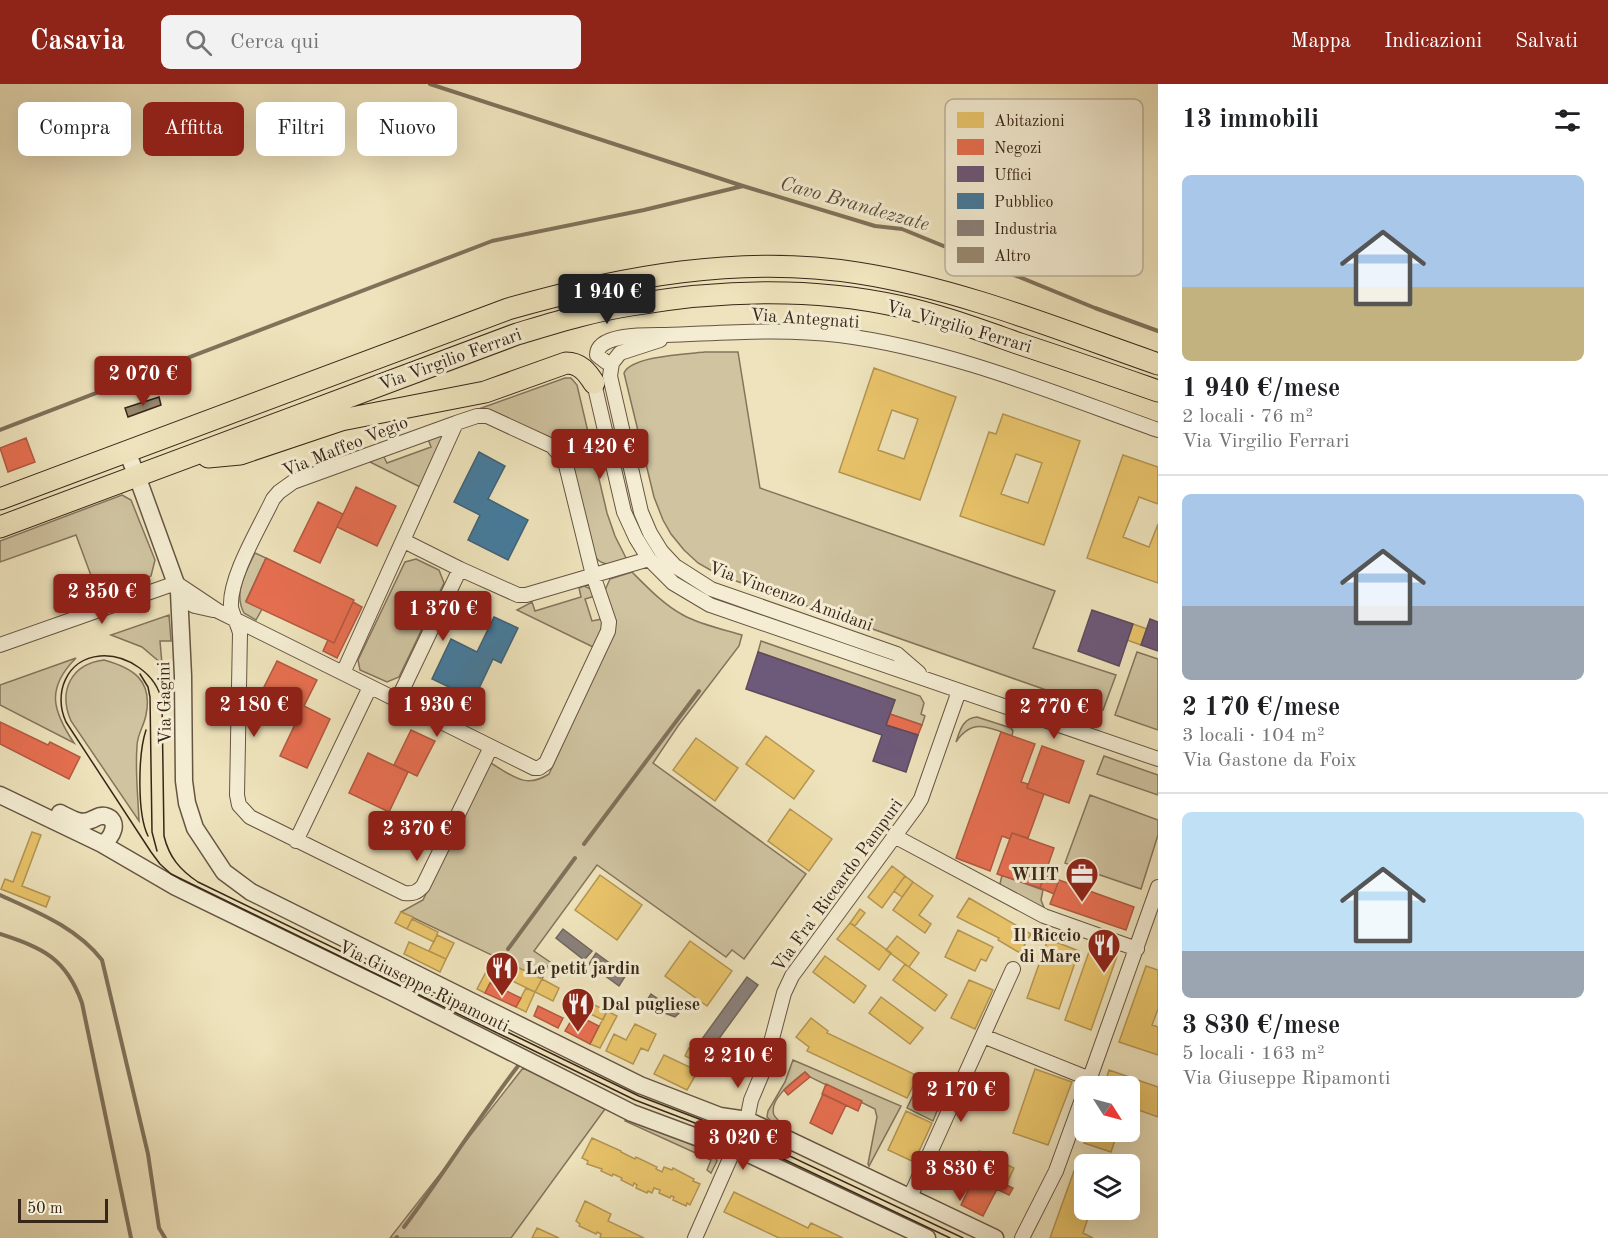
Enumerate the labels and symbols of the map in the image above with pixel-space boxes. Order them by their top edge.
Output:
legend [945,99,1143,276]
text: Abitazioni [994,114,1065,130]
text: Negozi [994,141,1042,157]
text: Uffici [994,168,1032,184]
water label: Cavo Brandezzate [778,174,931,236]
text: Pubblico [994,195,1053,211]
text: Industria [994,222,1057,238]
text: Altro [994,249,1031,265]
pin: 1 940 € [552,274,662,325]
street label: Via Virgilio Ferrari [884,298,1034,356]
street label: Via Antegnati [750,306,860,332]
street label: Via Virgilio Ferrari [377,326,524,394]
pin: 2 070 € [88,356,198,407]
street label: Via Maffeo Vegio [280,413,411,480]
pin: 1 420 € [545,429,655,480]
street label: Via Vincenzo Amidani [706,559,875,635]
pin: 2 350 € [47,574,157,625]
pin: 1 370 € [388,591,498,642]
street label: Via Gagini [155,661,175,745]
pin: 2 180 € [199,687,309,738]
pin: 1 930 € [382,687,492,738]
pin: 2 770 € [999,689,1109,740]
street label: Via Fra' Riccardo Pampuri [769,796,906,975]
pin: 2 370 € [362,811,472,862]
office icon: WIIT [1064,856,1100,903]
place label: WIIT [1011,866,1059,884]
place label: Il Riccio di Mare [1013,927,1081,966]
restaurant icon: Il Riccio di Mare [1086,927,1122,974]
street label: Via Giuseppe Ripamonti [335,938,512,1036]
restaurant icon: Le petit jardin [484,950,520,997]
place label: Le petit jardin [525,960,640,978]
restaurant icon: Dal pugliese [560,986,596,1033]
place label: Dal pugliese [601,996,700,1014]
pin: 2 210 € [683,1038,793,1089]
pin: 2 170 € [906,1072,1016,1123]
north arrow [1074,1076,1140,1142]
pin: 3 020 € [688,1120,798,1171]
pin: 3 830 € [905,1151,1015,1202]
scale bar [18,1196,108,1224]

